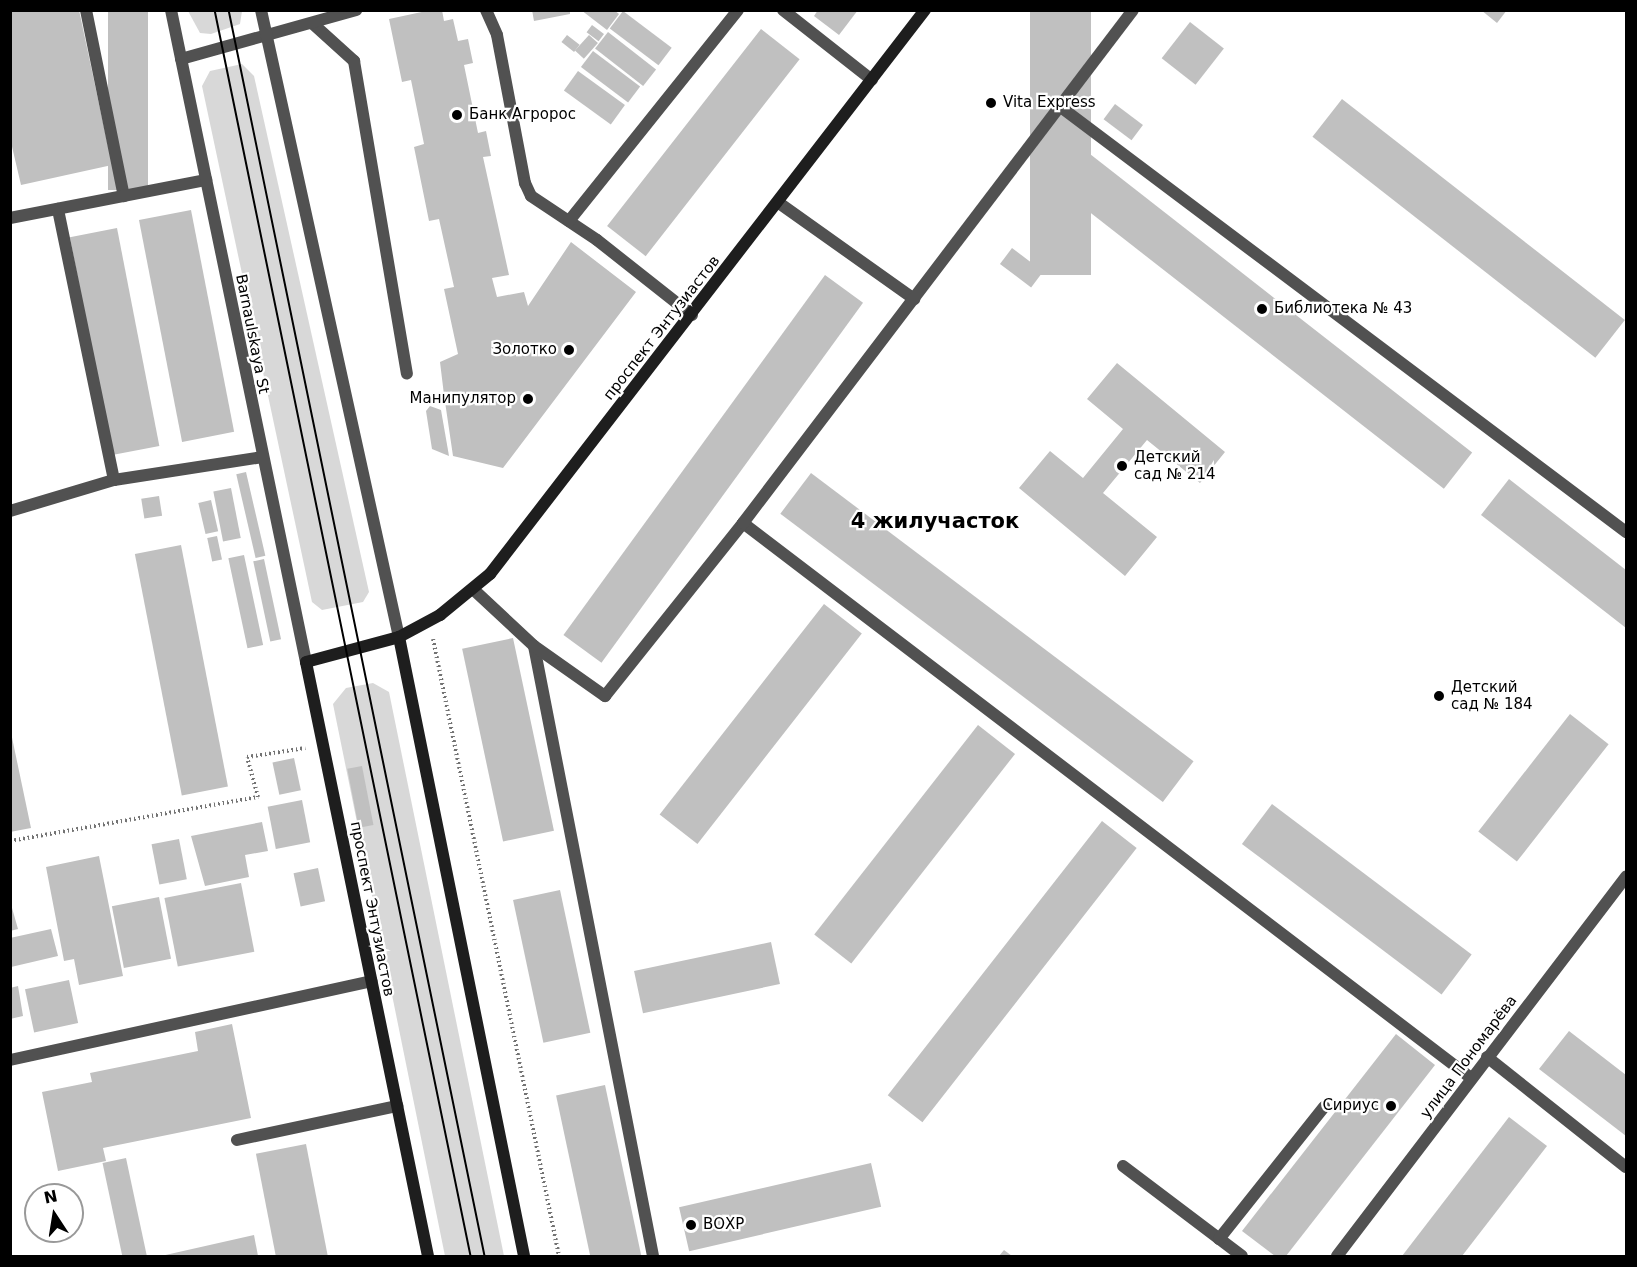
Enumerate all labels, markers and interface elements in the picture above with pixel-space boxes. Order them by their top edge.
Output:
place label: Vita Express [1003,94,1096,112]
marker: Vita Express [984,96,998,110]
place label: Банк Агророс [469,106,576,124]
marker: Банк Агророс [450,108,464,122]
street label: проспект Энтузиастов [600,252,724,404]
street label: Barnaulskaya St [232,273,272,395]
place label: Библиотека № 43 [1274,300,1412,318]
marker: Библиотека № 43 [1255,302,1269,316]
place label: Золотко [492,341,557,359]
marker: Золотко [562,343,576,357]
place label: Манипулятор [410,390,516,408]
marker: Манипулятор [521,392,535,406]
place label: Детский сад № 214 [1134,448,1216,483]
marker: Детский сад № 214 [1115,459,1129,473]
district label: 4 жилучасток [851,508,1019,534]
place label: Детский сад № 184 [1451,678,1533,713]
marker: Детский сад № 184 [1432,689,1446,703]
street label: проспект Энтузиастов [346,820,398,998]
street label: улица Пономарёва [1417,992,1521,1122]
place label: Сириус [1322,1097,1379,1115]
marker: Сириус [1384,1099,1398,1113]
north arrow [24,1183,84,1243]
text: N [42,1186,59,1208]
place label: ВОХР [703,1216,744,1234]
marker: ВОХР [684,1218,698,1232]

